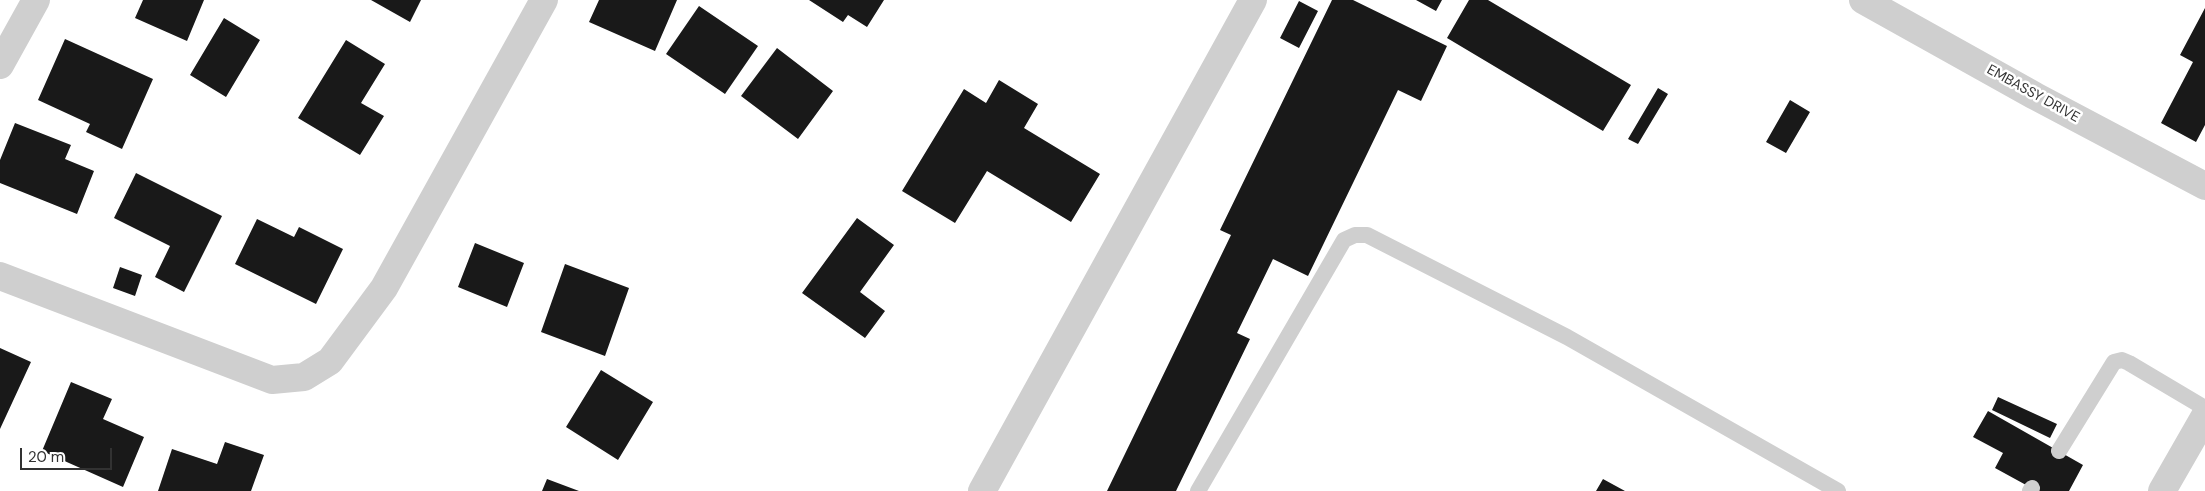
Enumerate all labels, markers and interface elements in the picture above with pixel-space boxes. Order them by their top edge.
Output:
street label: EMBASSY DRIVE [1984,62,2082,126]
scale bar [22,438,115,470]
text: 20 m [28,447,64,467]

